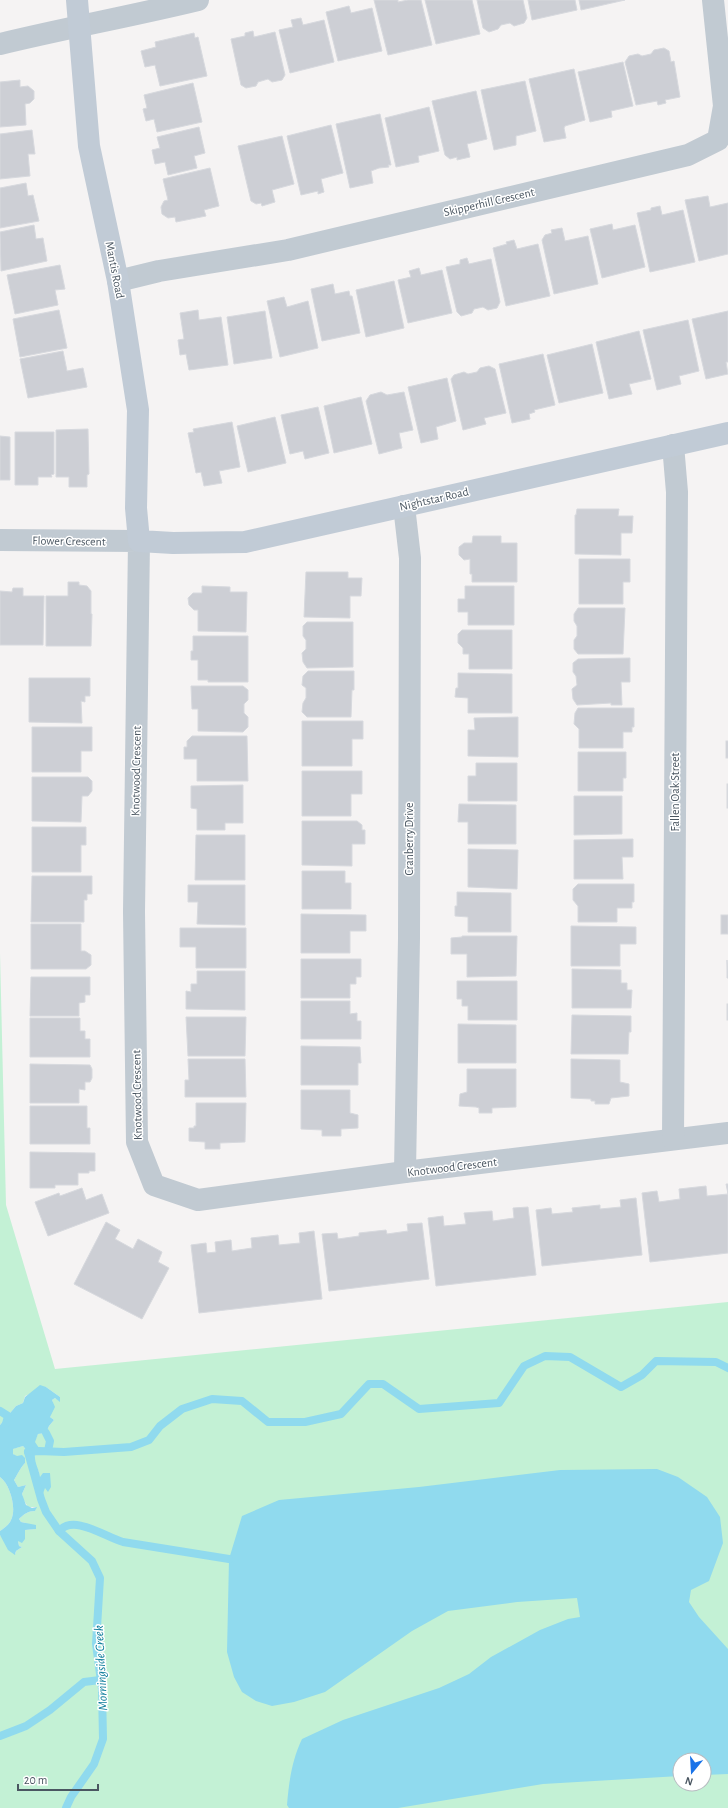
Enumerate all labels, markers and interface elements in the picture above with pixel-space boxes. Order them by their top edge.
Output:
street label: Skipperhill Crescent [443,186,536,218]
street label: Mantis Road [104,240,126,300]
street label: Nightstar Road [398,485,470,513]
street label: Flower Crescent [32,534,106,548]
street label: Knotwood Crescent [129,726,143,816]
street label: Fallen Oak Street [669,752,681,831]
street label: Cranberry Drive [403,802,416,876]
street label: Knotwood Crescent [130,1050,144,1140]
street label: Knotwood Crescent [406,1156,498,1178]
water label: Morningside Creek [93,1625,110,1711]
north arrow [672,1752,712,1792]
scale bar [18,1766,98,1792]
text: 20 m [24,1774,47,1786]
text: N [684,1775,694,1787]

